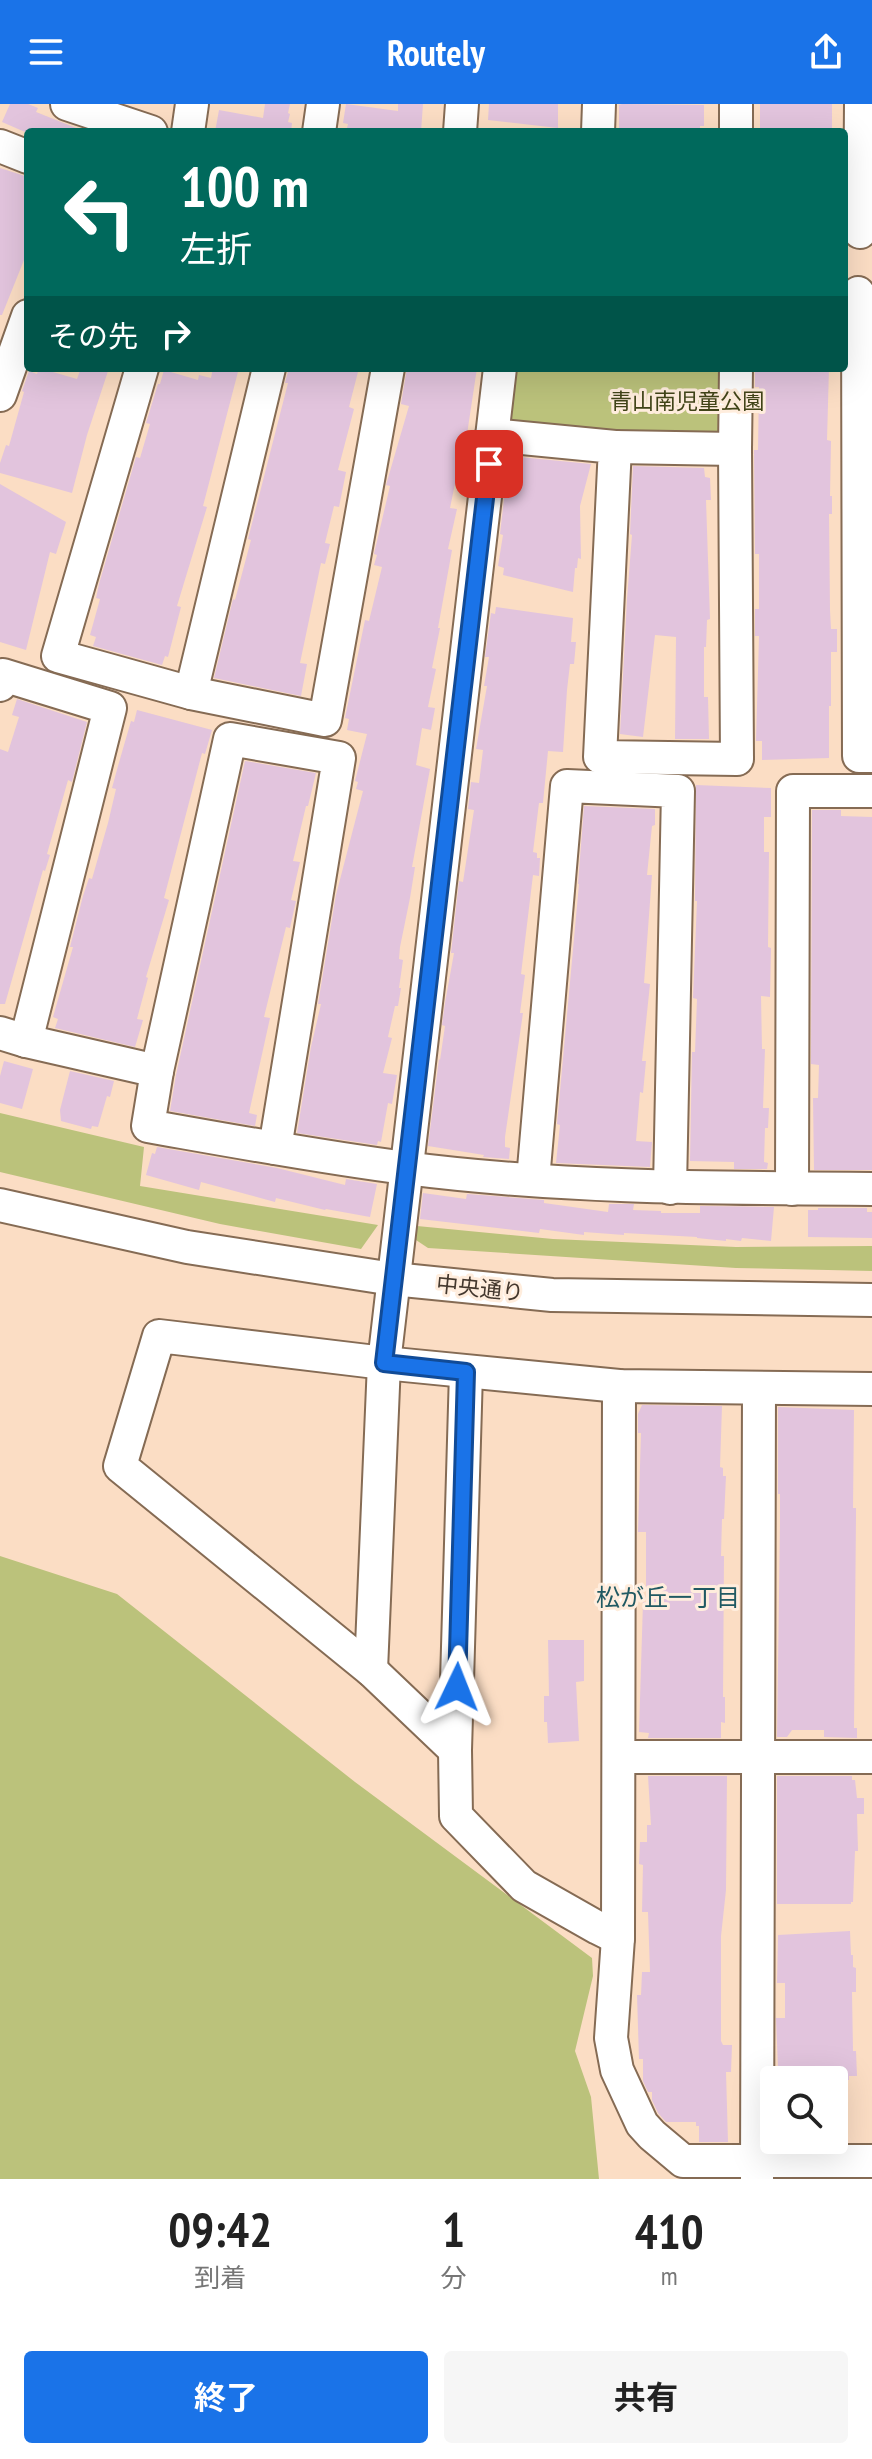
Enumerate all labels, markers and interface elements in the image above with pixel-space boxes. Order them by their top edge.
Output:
text: Routely [387,29,485,76]
icon: menu [24,30,68,74]
icon: share [804,30,848,74]
text: 100 m [180,150,309,222]
icon: left [48,160,152,264]
text: 左折 [180,225,252,272]
icon: right [154,312,198,356]
text: その先 [48,316,138,355]
park label: 青山南児童公園 [610,387,764,415]
pin [455,430,523,498]
icon: arrive [467,442,511,486]
street label: 中央通り [435,1269,525,1307]
district label: 松が丘一丁目 [596,1582,740,1613]
position arrow [415,1645,499,1729]
map controls [760,2066,848,2154]
button: search [760,2066,848,2154]
text: 09:42 [168,2198,272,2260]
text: 1 [442,2198,465,2260]
text: 410 [635,2200,704,2262]
text: m [661,2259,678,2292]
text: 到着 [194,2261,246,2294]
text: 分 [440,2261,467,2294]
button: 終了 [24,2351,428,2443]
button: 共有 [444,2351,848,2443]

